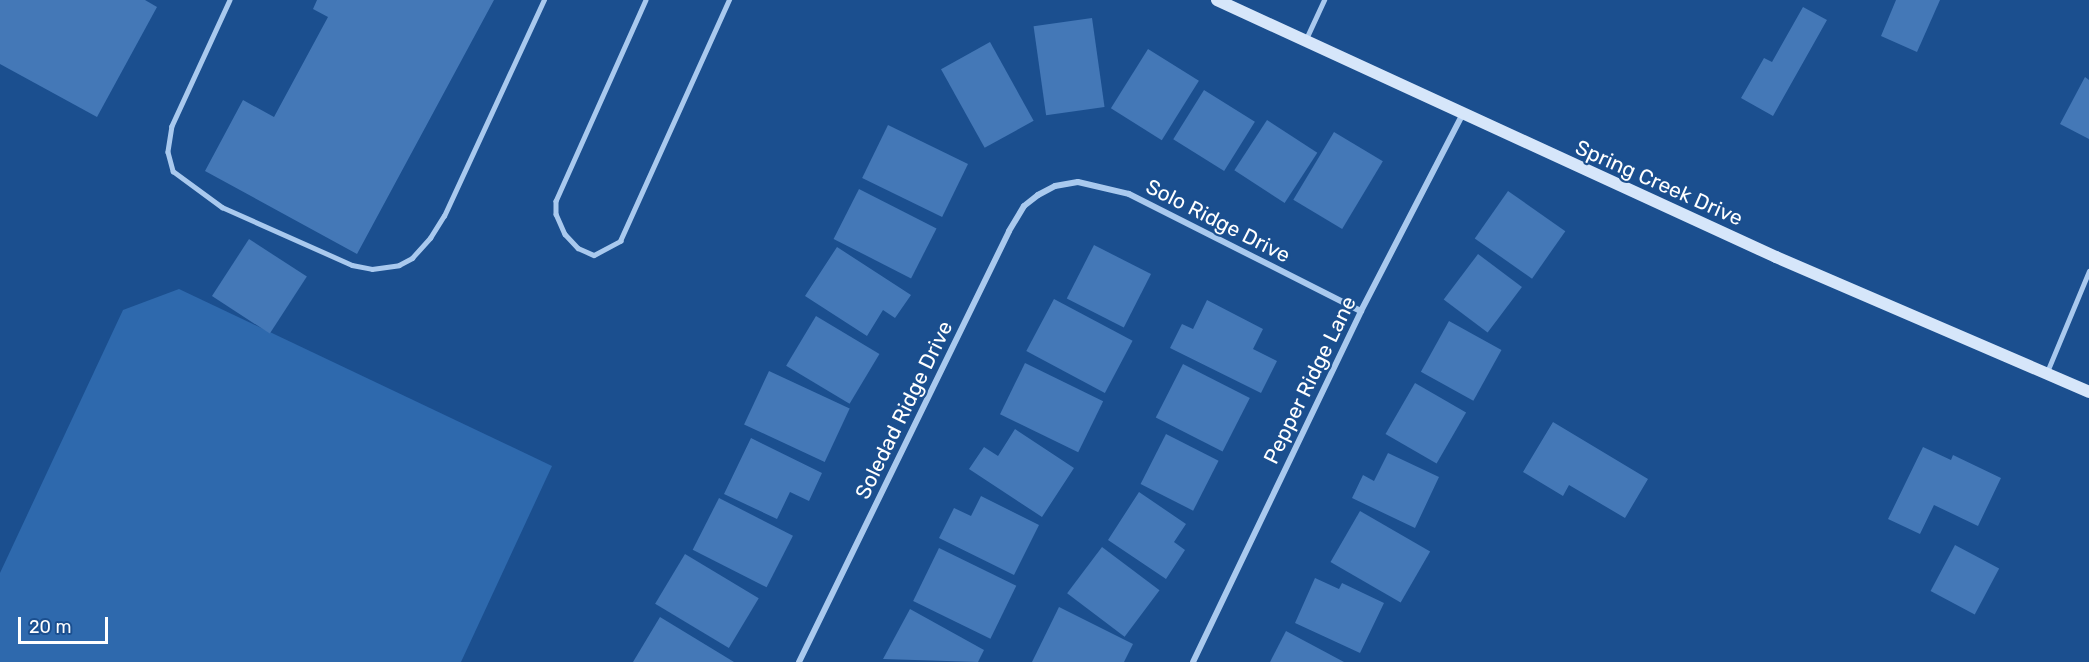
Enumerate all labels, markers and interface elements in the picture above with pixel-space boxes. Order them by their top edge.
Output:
street label: Spring Creek Drive [1571,135,1747,231]
street label: Solo Ridge Drive [1142,174,1294,268]
street label: Pepper Ridge Lane [1258,292,1362,468]
street label: Soledad Ridge Drive [850,317,958,503]
scale bar [21,605,111,643]
text: 20 m [29,616,71,638]

